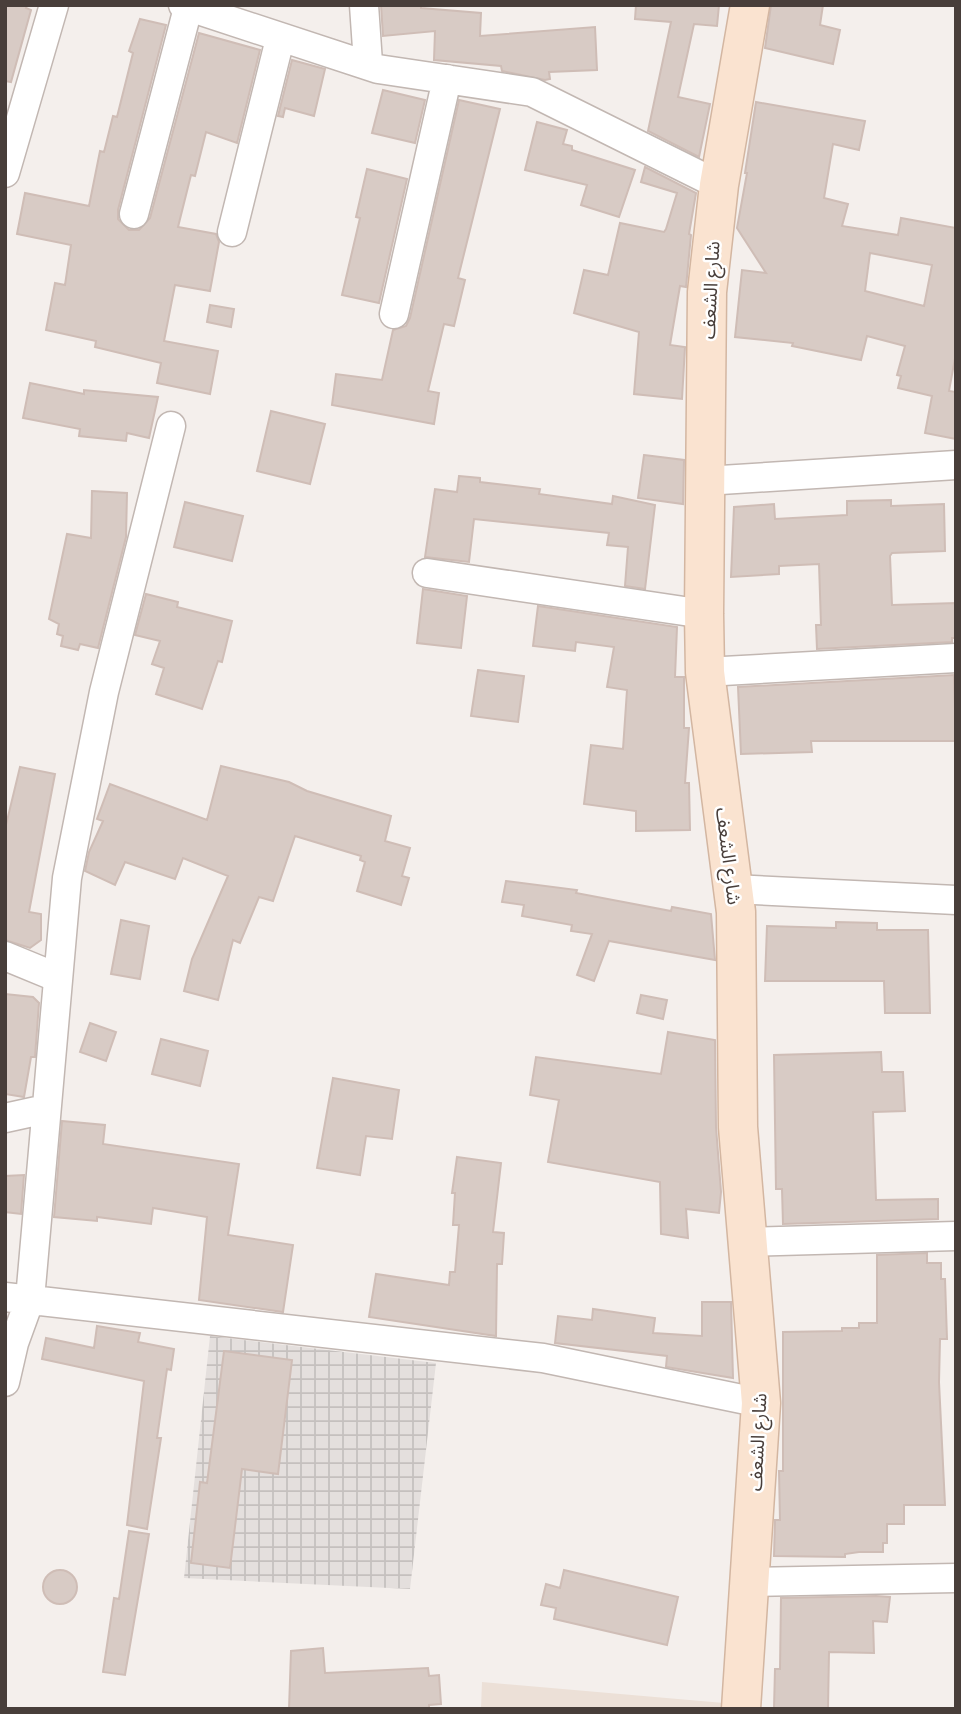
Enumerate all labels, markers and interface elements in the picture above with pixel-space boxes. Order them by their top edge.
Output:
street label: شارع الشعف [695,240,727,340]
street label: شارع الشعف [709,806,747,906]
street label: شارع الشعف [742,1392,774,1492]

